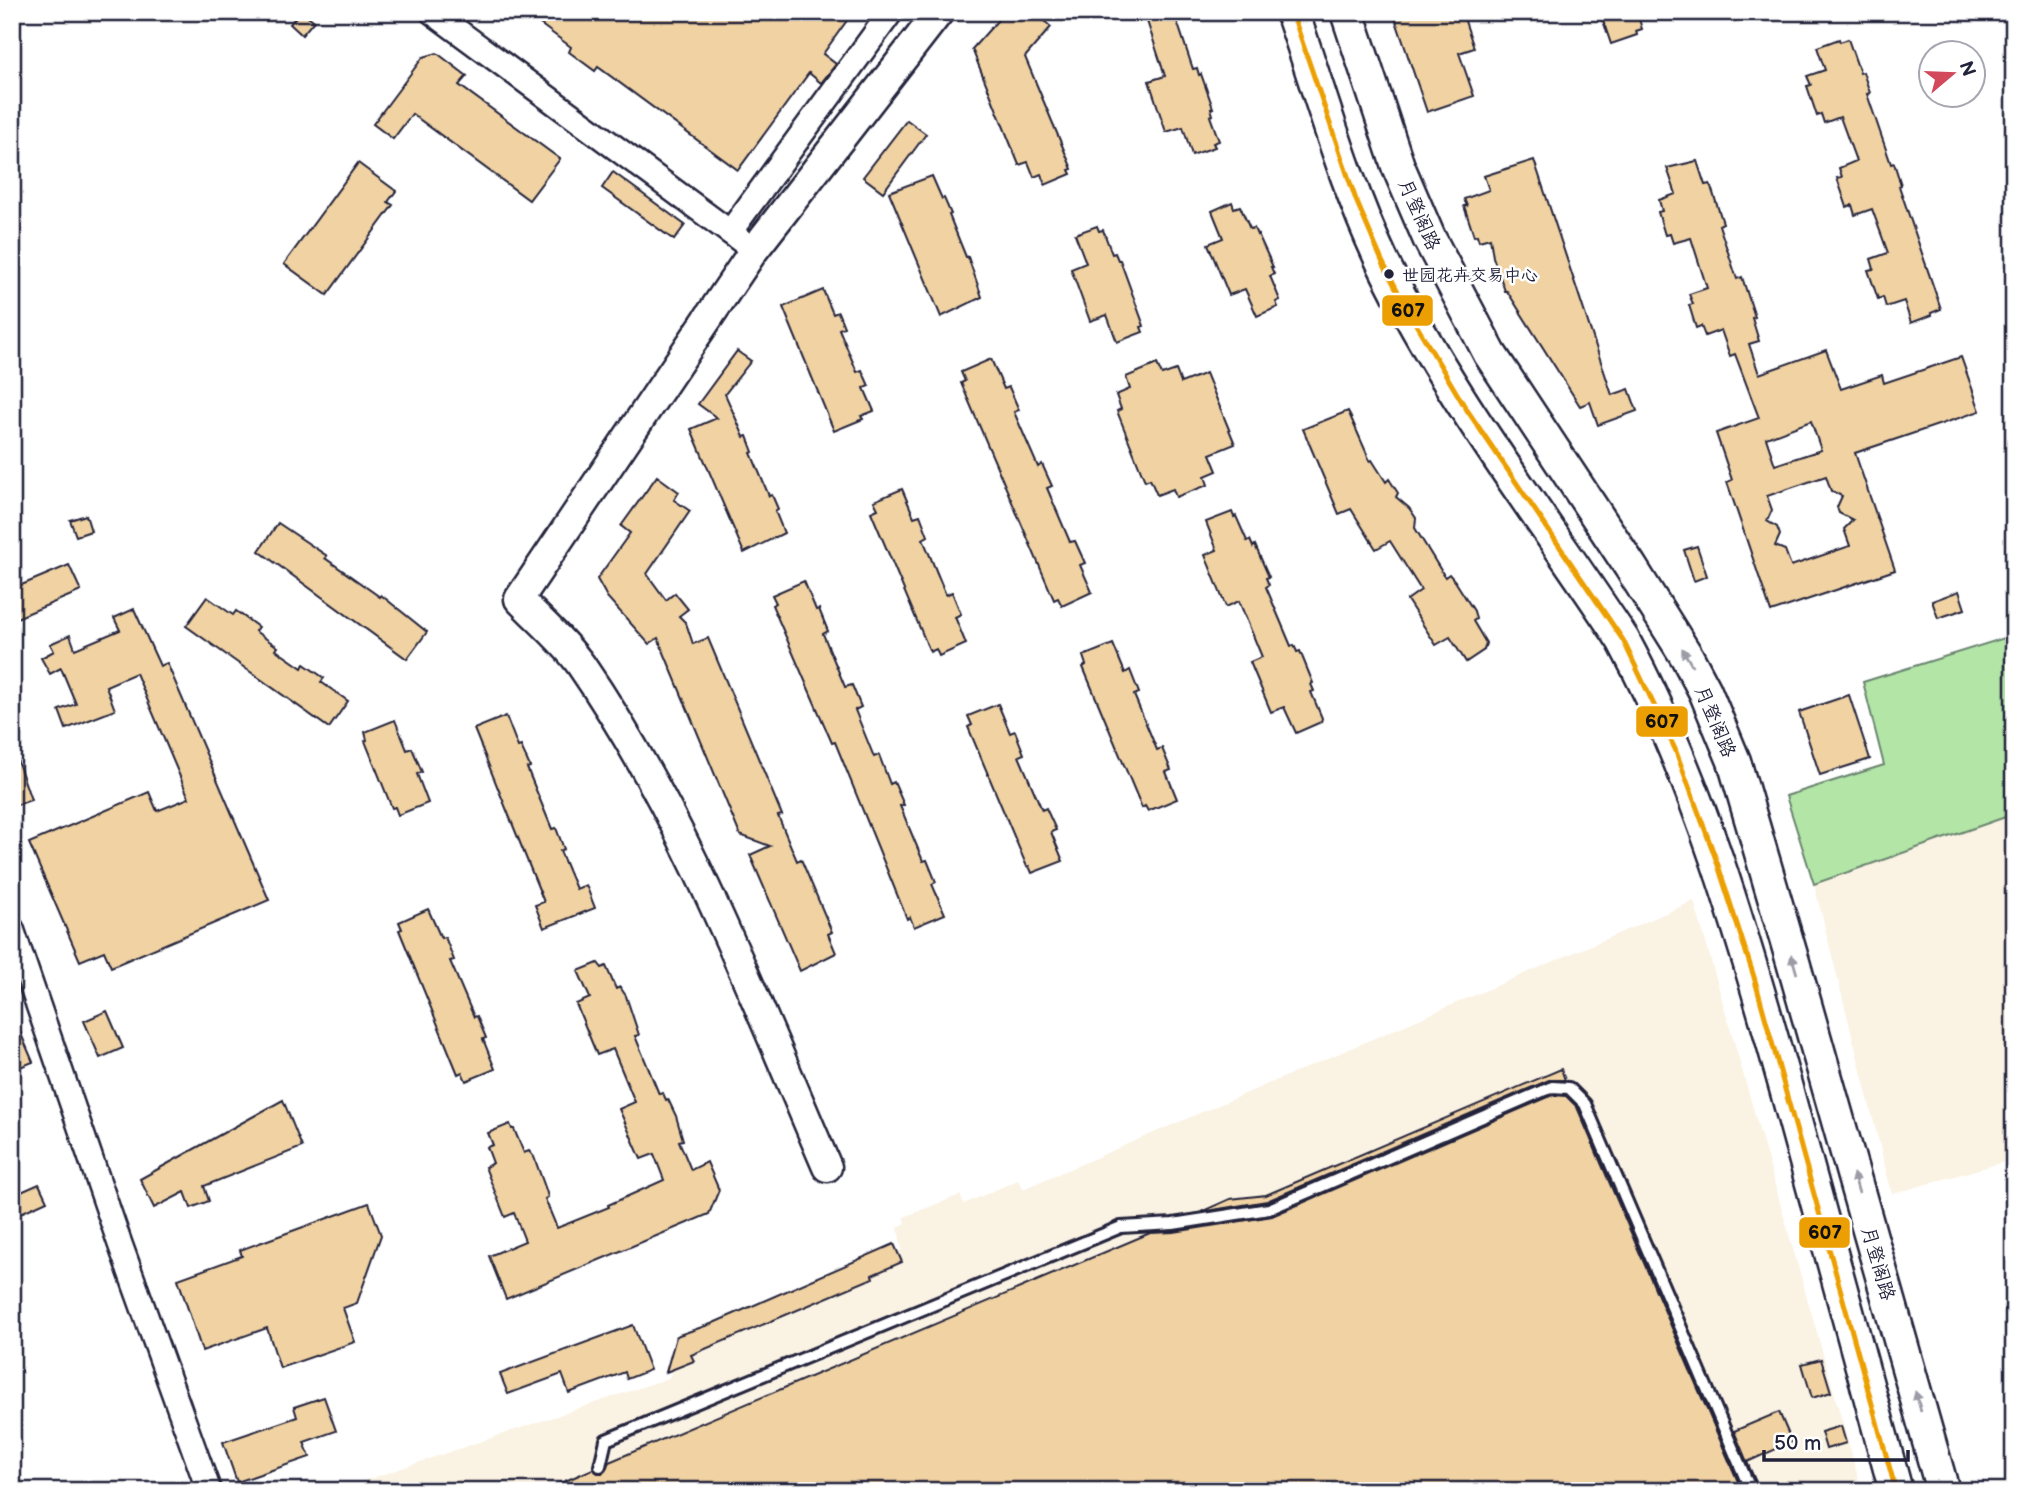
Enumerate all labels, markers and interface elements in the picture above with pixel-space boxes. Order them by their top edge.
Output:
north arrow [1918,38,1988,108]
text: N [1953,58,1980,79]
street label: 月登阁路 [1393,175,1445,254]
place label: 世园花卉交易中心 [1402,266,1538,286]
marker: 世园花卉交易中心 [1382,267,1396,281]
line badge: 607 [1381,294,1434,327]
text: 607 [1391,300,1425,323]
one-way arrow [1681,648,1693,667]
street label: 月登阁路 [1689,682,1740,761]
line badge: 607 [1635,705,1689,738]
text: 607 [1645,711,1679,734]
one-way arrow [1788,953,1798,974]
one-way arrow [1851,1172,1861,1193]
line badge: 607 [1798,1216,1851,1249]
text: 607 [1808,1222,1842,1245]
street label: 月登阁路 [1856,1224,1899,1303]
one-way arrow [1912,1390,1923,1412]
scale bar [1764,1419,1907,1463]
text: 50 m [1774,1431,1821,1456]

